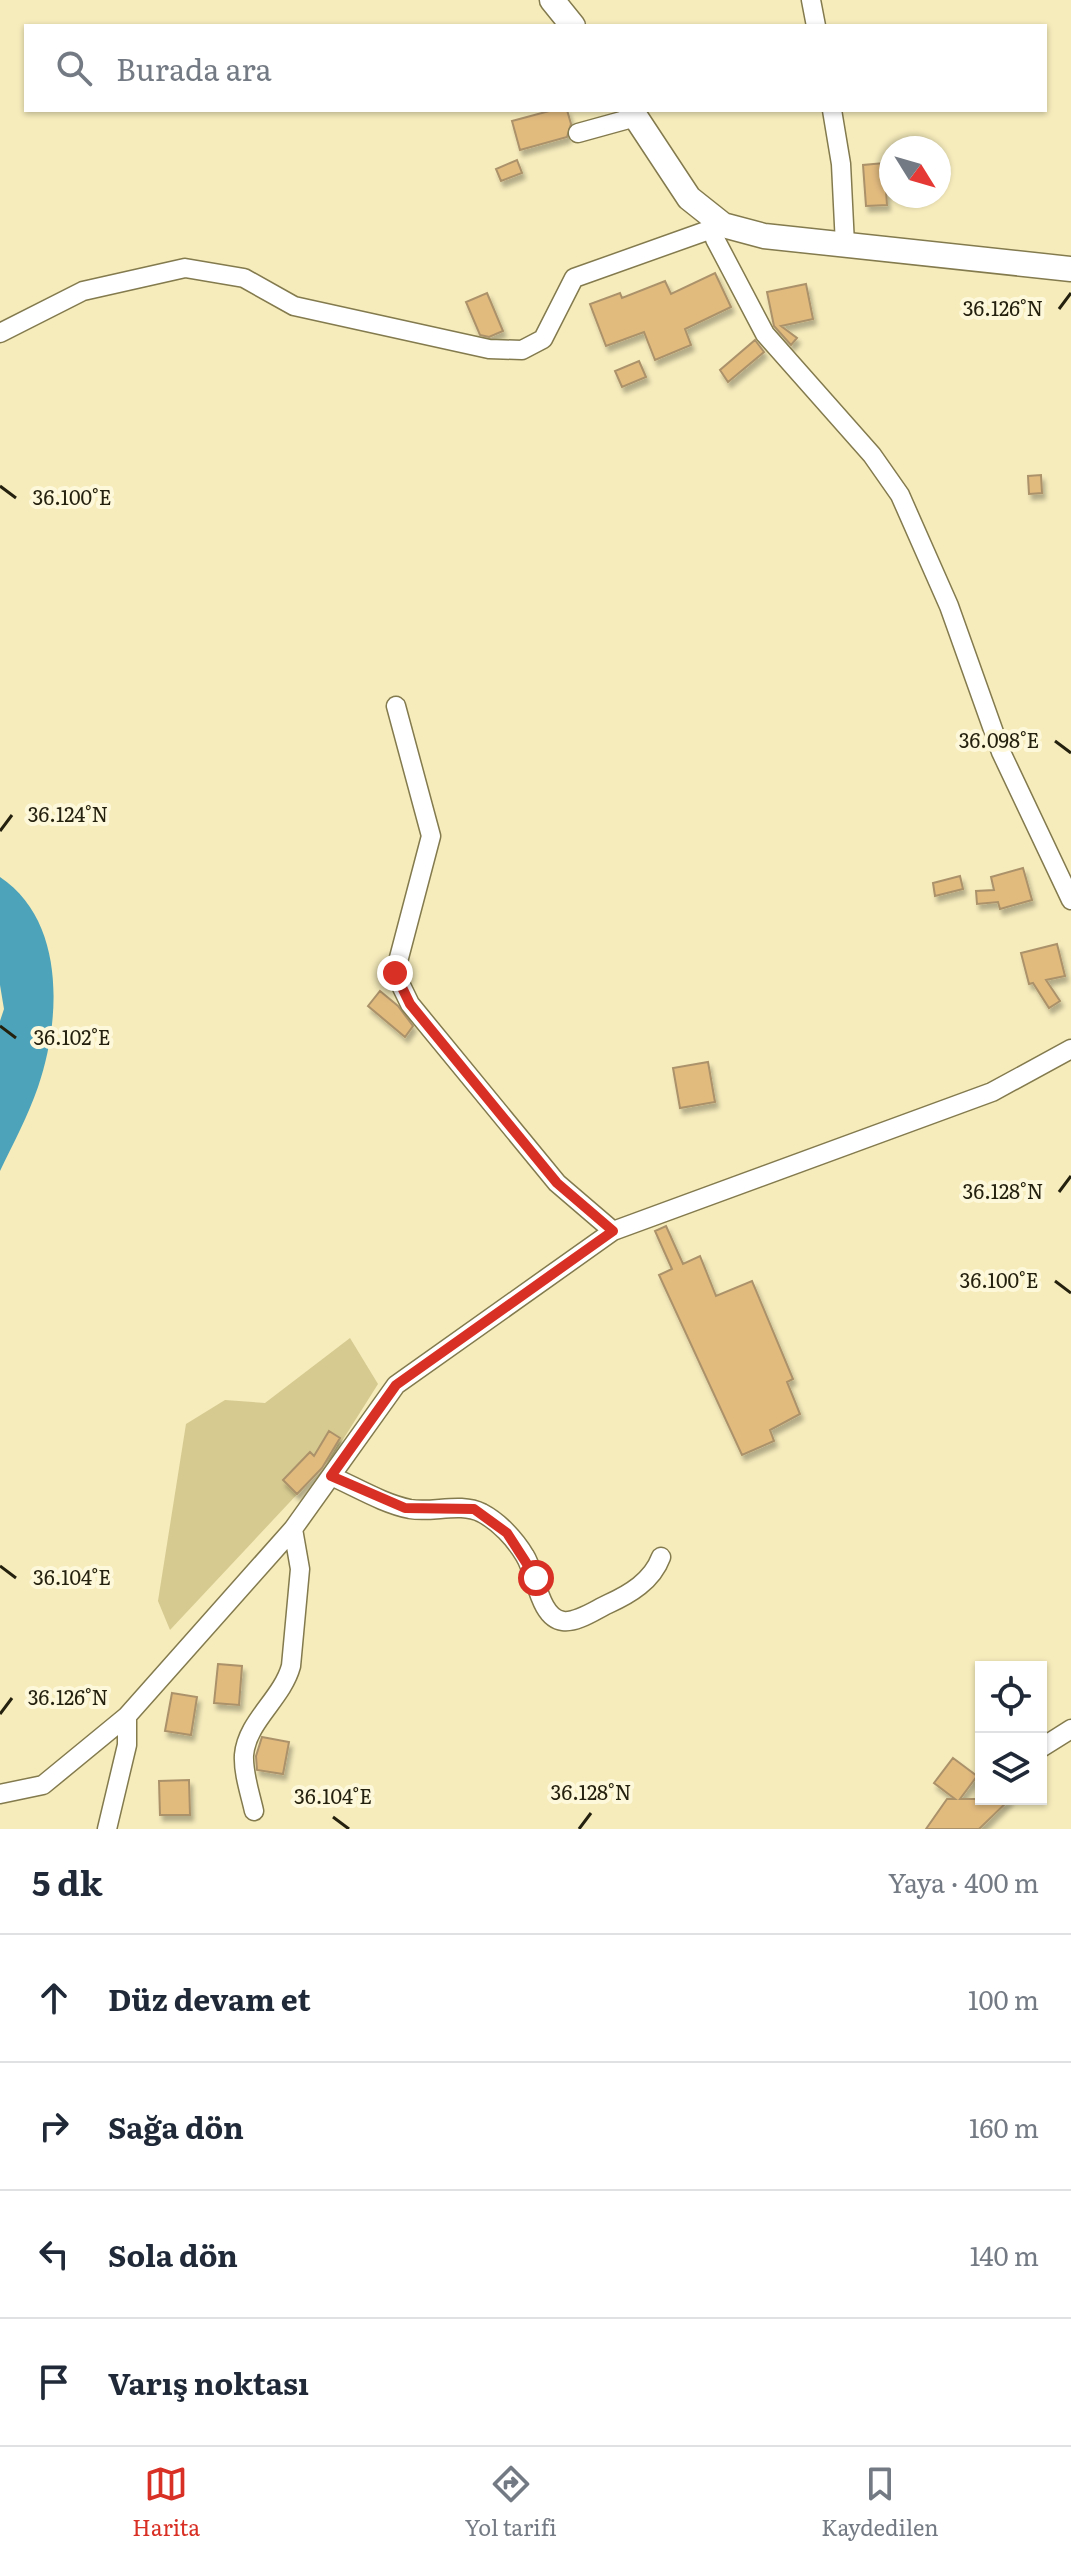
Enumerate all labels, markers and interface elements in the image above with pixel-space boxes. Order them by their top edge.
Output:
search box [24,24,1047,112]
icon: search [52,46,96,90]
text: Burada ara [116,46,272,90]
north arrow [879,136,951,208]
text: 36.126°N [963,292,1043,322]
text: 36.100°E [33,481,111,511]
text: 36.098°E [959,724,1039,754]
text: 36.124°N [28,798,108,828]
route end [377,955,413,991]
text: 36.102°E [33,1021,111,1051]
text: 36.128°N [963,1175,1043,1205]
text: 36.100°E [960,1264,1038,1294]
route start [518,1560,554,1596]
text: 36.104°E [33,1561,111,1591]
map controls [975,1661,1047,1805]
button: locate [975,1661,1047,1733]
text: 36.126°N [28,1681,108,1711]
button: layers [975,1733,1047,1805]
text: 36.128°N [551,1776,631,1806]
text: 36.104°E [294,1780,372,1810]
text: 5 dk [32,1856,103,1906]
text: Yaya · 400 m [888,1862,1039,1901]
icon: ahead [32,1976,76,2020]
text: Düz devam et [108,1976,311,2020]
text: 100 m [968,1979,1039,2018]
icon: right [32,2104,76,2148]
text: Sağa dön [108,2104,244,2148]
text: 160 m [969,2107,1039,2146]
icon: left [32,2232,76,2276]
text: Sola dön [108,2232,238,2276]
text: 140 m [970,2235,1039,2274]
icon: arrive [32,2360,76,2404]
text: Varış noktası [108,2360,309,2404]
tab: Harita [132,2462,200,2543]
tab: Yol tarifi [465,2462,557,2543]
tab: Kaydedilen [821,2462,939,2543]

